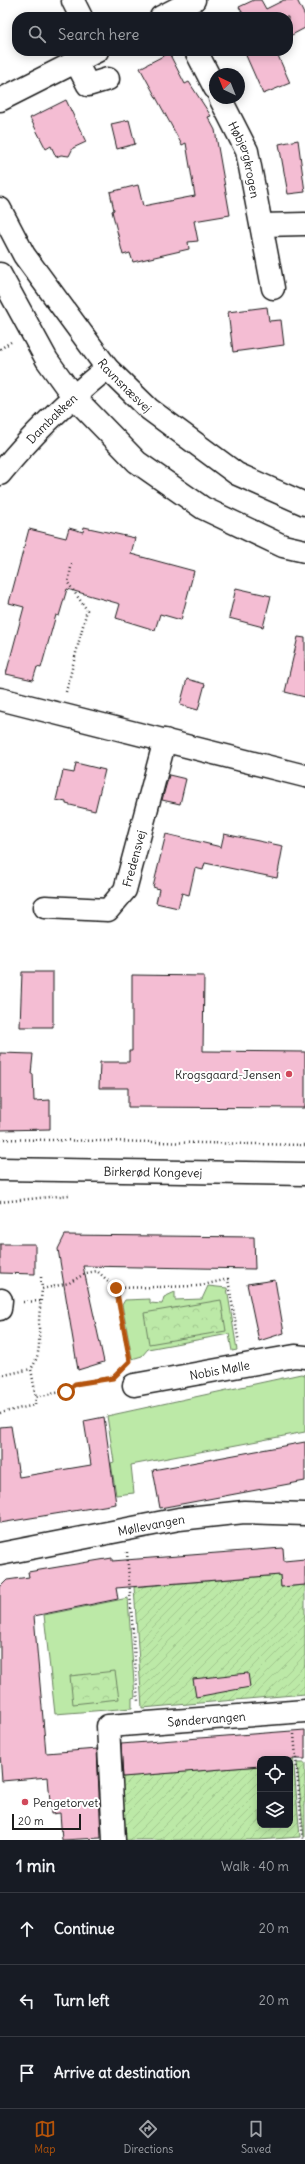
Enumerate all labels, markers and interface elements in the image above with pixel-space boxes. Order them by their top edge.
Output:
search box [12,12,293,56]
icon: search [26,23,48,45]
text: Search here [58,25,139,44]
north arrow [209,68,245,104]
street label: Høbjergkrogen [225,118,263,199]
street label: Ravnsnæsvej [95,355,155,415]
street label: Dambakken [23,390,80,446]
street label: Fredensvej [119,828,148,888]
place label: Krogsgaard-Jensen [175,1067,281,1082]
marker: Krogsgaard-Jensen [284,1069,294,1079]
street label: Birkerød Kongevej [104,1163,202,1180]
route end [107,1279,125,1297]
street label: Nobis Mølle [188,1357,251,1382]
route start [57,1383,75,1401]
street label: Møllevangen [116,1511,185,1538]
street label: Søndervangen [167,1708,246,1729]
map controls [257,1756,293,1828]
button: locate [257,1756,293,1792]
button: layers [257,1792,293,1828]
place label: Pengetorvet [33,1795,98,1810]
marker: Pengetorvet [20,1797,30,1807]
scale bar [12,1812,81,1831]
text: 20 m [18,1814,44,1828]
text: 1 min [16,1855,55,1877]
text: Walk · 40 m [221,1858,289,1875]
icon: ahead [16,1918,38,1940]
text: Continue [54,1919,115,1938]
text: 20 m [259,1920,289,1937]
icon: left [16,1990,38,2012]
text: Turn left [54,1991,109,2010]
text: 20 m [259,1992,289,2009]
icon: arrive [16,2062,38,2084]
text: Arrive at destination [54,2063,190,2082]
tab: Map [34,2118,56,2156]
tab: Directions [124,2118,173,2156]
tab: Saved [241,2118,271,2156]

